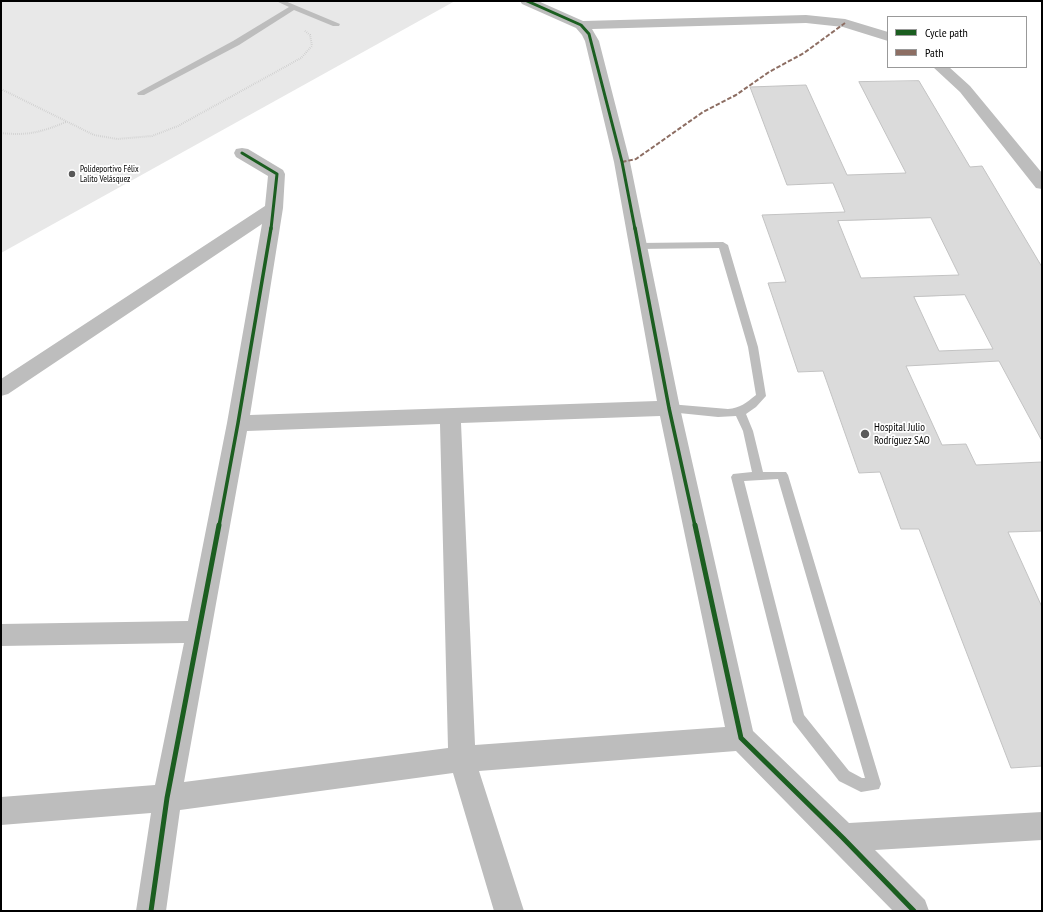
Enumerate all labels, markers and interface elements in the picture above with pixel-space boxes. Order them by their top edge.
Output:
legend [887,16,1027,68]
text: Cycle path [925,25,968,40]
text: Path [925,45,943,60]
place label: Polideportivo Félix Lalito Velásquez [80,164,139,185]
marker: Polideportivo Félix Lalito Velásquez [67,169,77,179]
place label: Hospital Julio Rodríguez SAO [874,421,930,447]
marker: Hospital Julio Rodríguez SAO [859,428,871,440]

